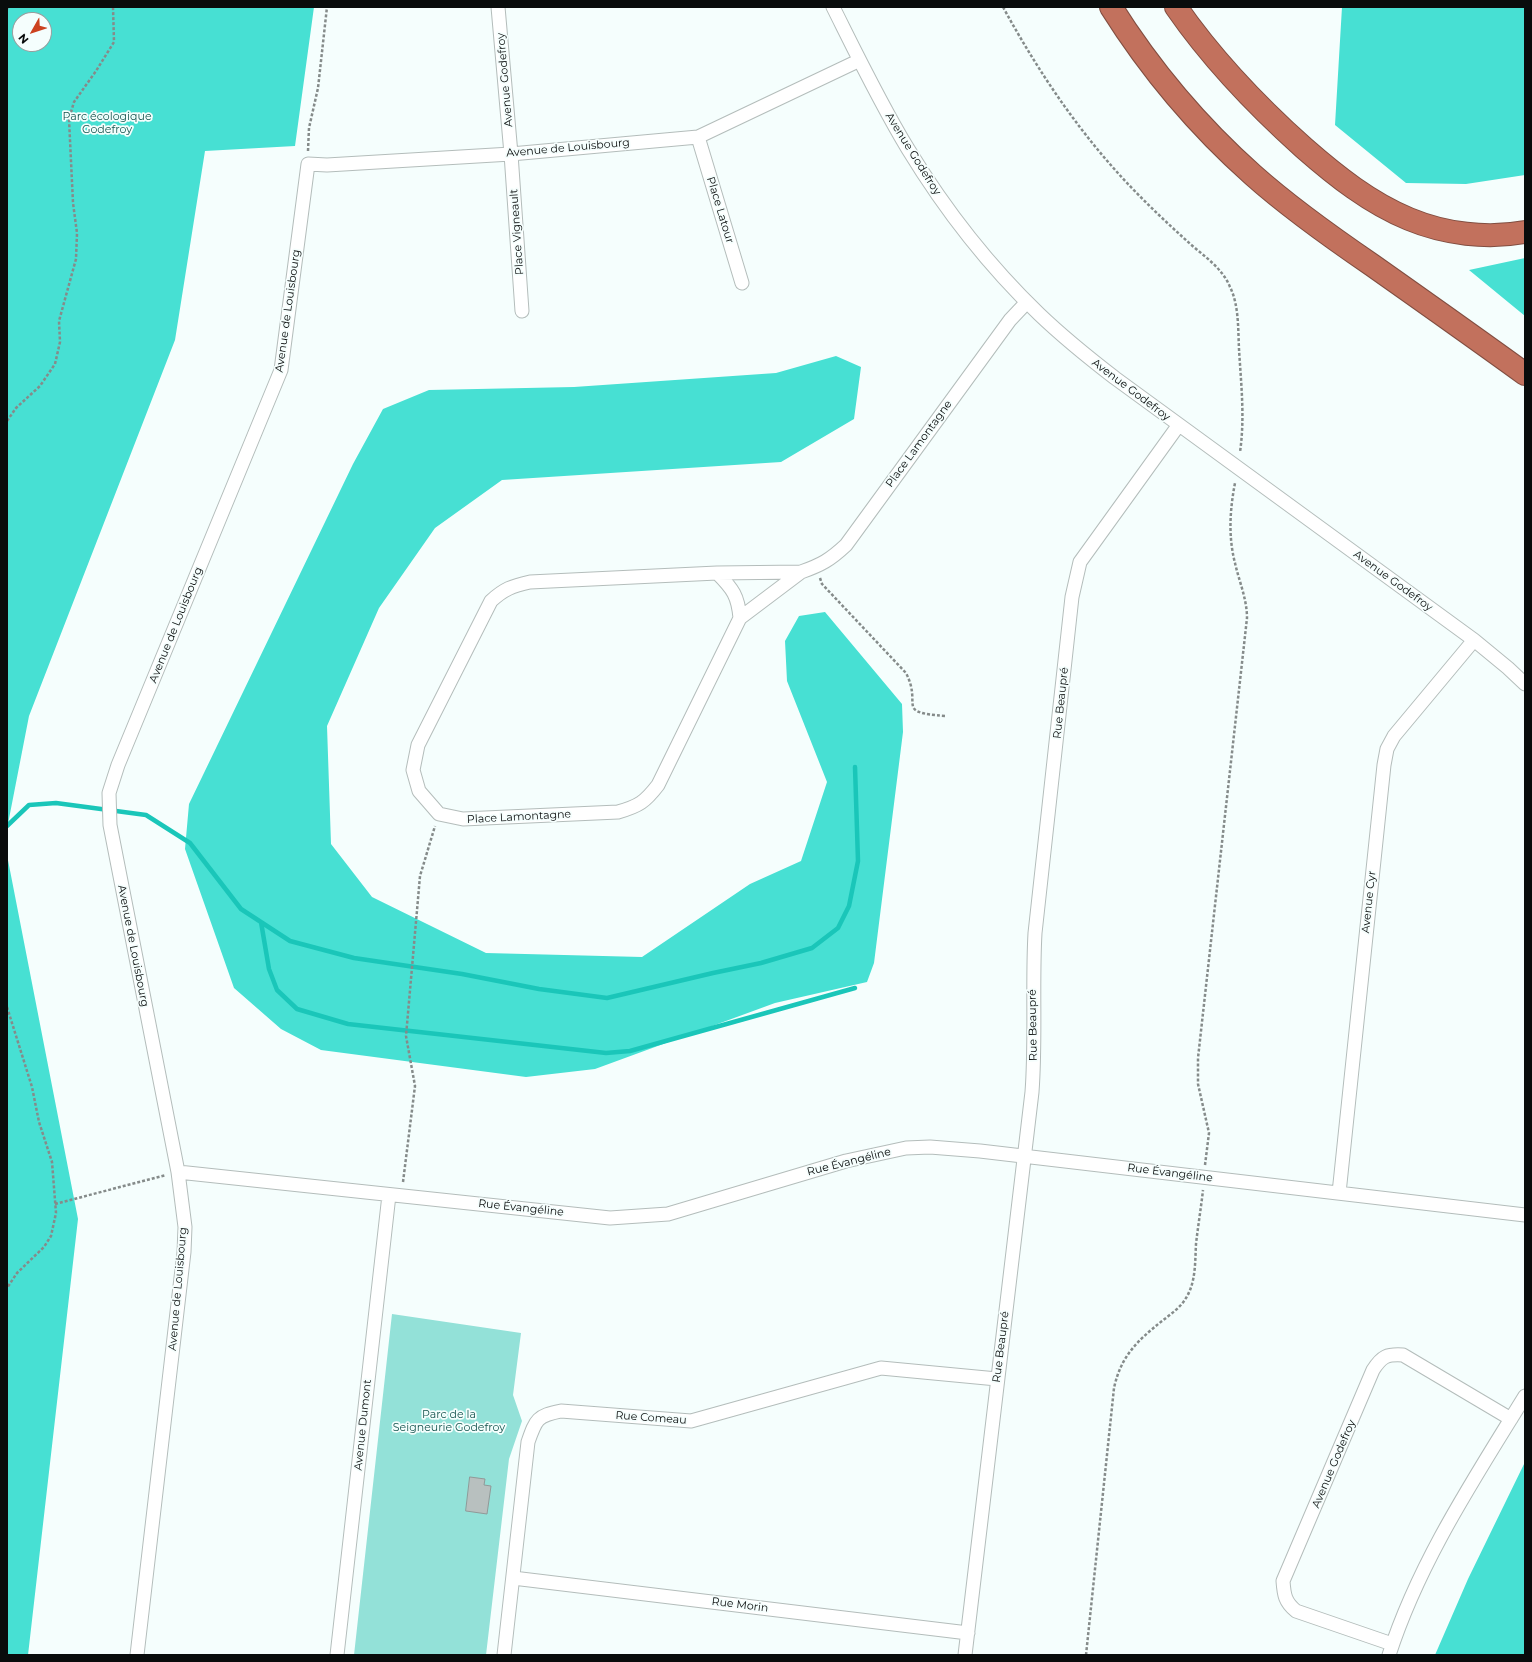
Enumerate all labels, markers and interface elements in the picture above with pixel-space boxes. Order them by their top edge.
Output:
north arrow [12,12,52,52]
text: N [15,31,32,47]
street label: Avenue Godefroy [494,32,516,128]
park label: Parc écologique Godefroy [62,110,152,136]
street label: Avenue Godefroy [882,110,944,198]
street label: Avenue de Louisbourg [506,136,630,160]
street label: Place Latour [704,175,736,245]
street label: Place Vigneault [507,189,527,275]
street label: Avenue de Louisbourg [273,249,303,373]
street label: Avenue Godefroy [1089,356,1173,424]
street label: Place Lamontagne [883,398,955,490]
street label: Avenue Godefroy [1351,548,1435,614]
street label: Avenue de Louisbourg [147,565,205,685]
street label: Rue Beaupré [1051,667,1071,739]
street label: Place Lamontagne [467,808,571,826]
street label: Avenue Cyr [1359,870,1379,934]
street label: Avenue de Louisbourg [115,884,151,1008]
street label: Rue Beaupré [1026,989,1040,1061]
street label: Rue Évangéline [806,1145,892,1179]
street label: Rue Évangéline [1127,1161,1213,1185]
street label: Rue Évangéline [478,1197,564,1219]
street label: Avenue de Louisbourg [166,1227,190,1351]
street label: Rue Beaupré [990,1311,1012,1383]
street label: Avenue Dumont [352,1379,374,1471]
park label: Parc de la Seigneurie Godefroy [393,1408,505,1434]
street label: Rue Comeau [615,1409,687,1427]
street label: Avenue Godefroy [1309,1418,1359,1510]
street label: Rue Morin [711,1595,769,1615]

